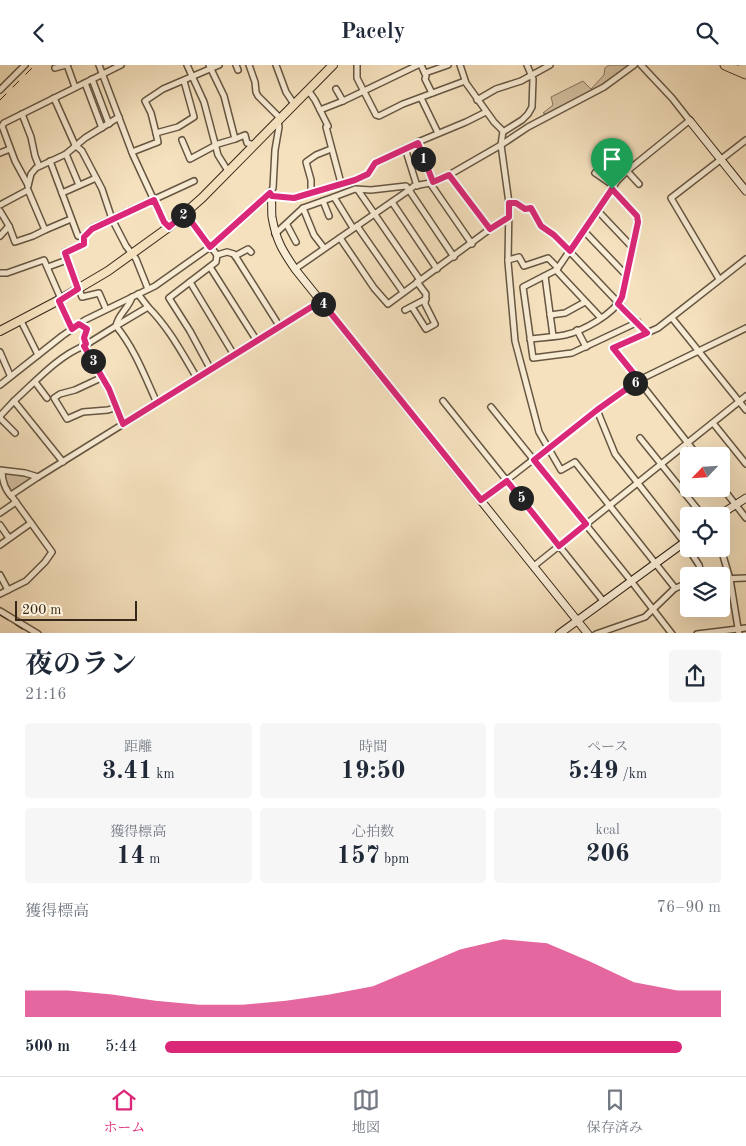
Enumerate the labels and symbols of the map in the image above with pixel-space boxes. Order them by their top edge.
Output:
pin [591,138,633,189]
pin: 1 [410,147,436,171]
pin: 2 [170,203,196,227]
pin: 4 [310,291,336,317]
pin: 3 [80,349,106,373]
pin: 6 [622,371,648,395]
north arrow [680,447,730,497]
pin: 5 [508,485,534,511]
scale bar [15,599,138,622]

